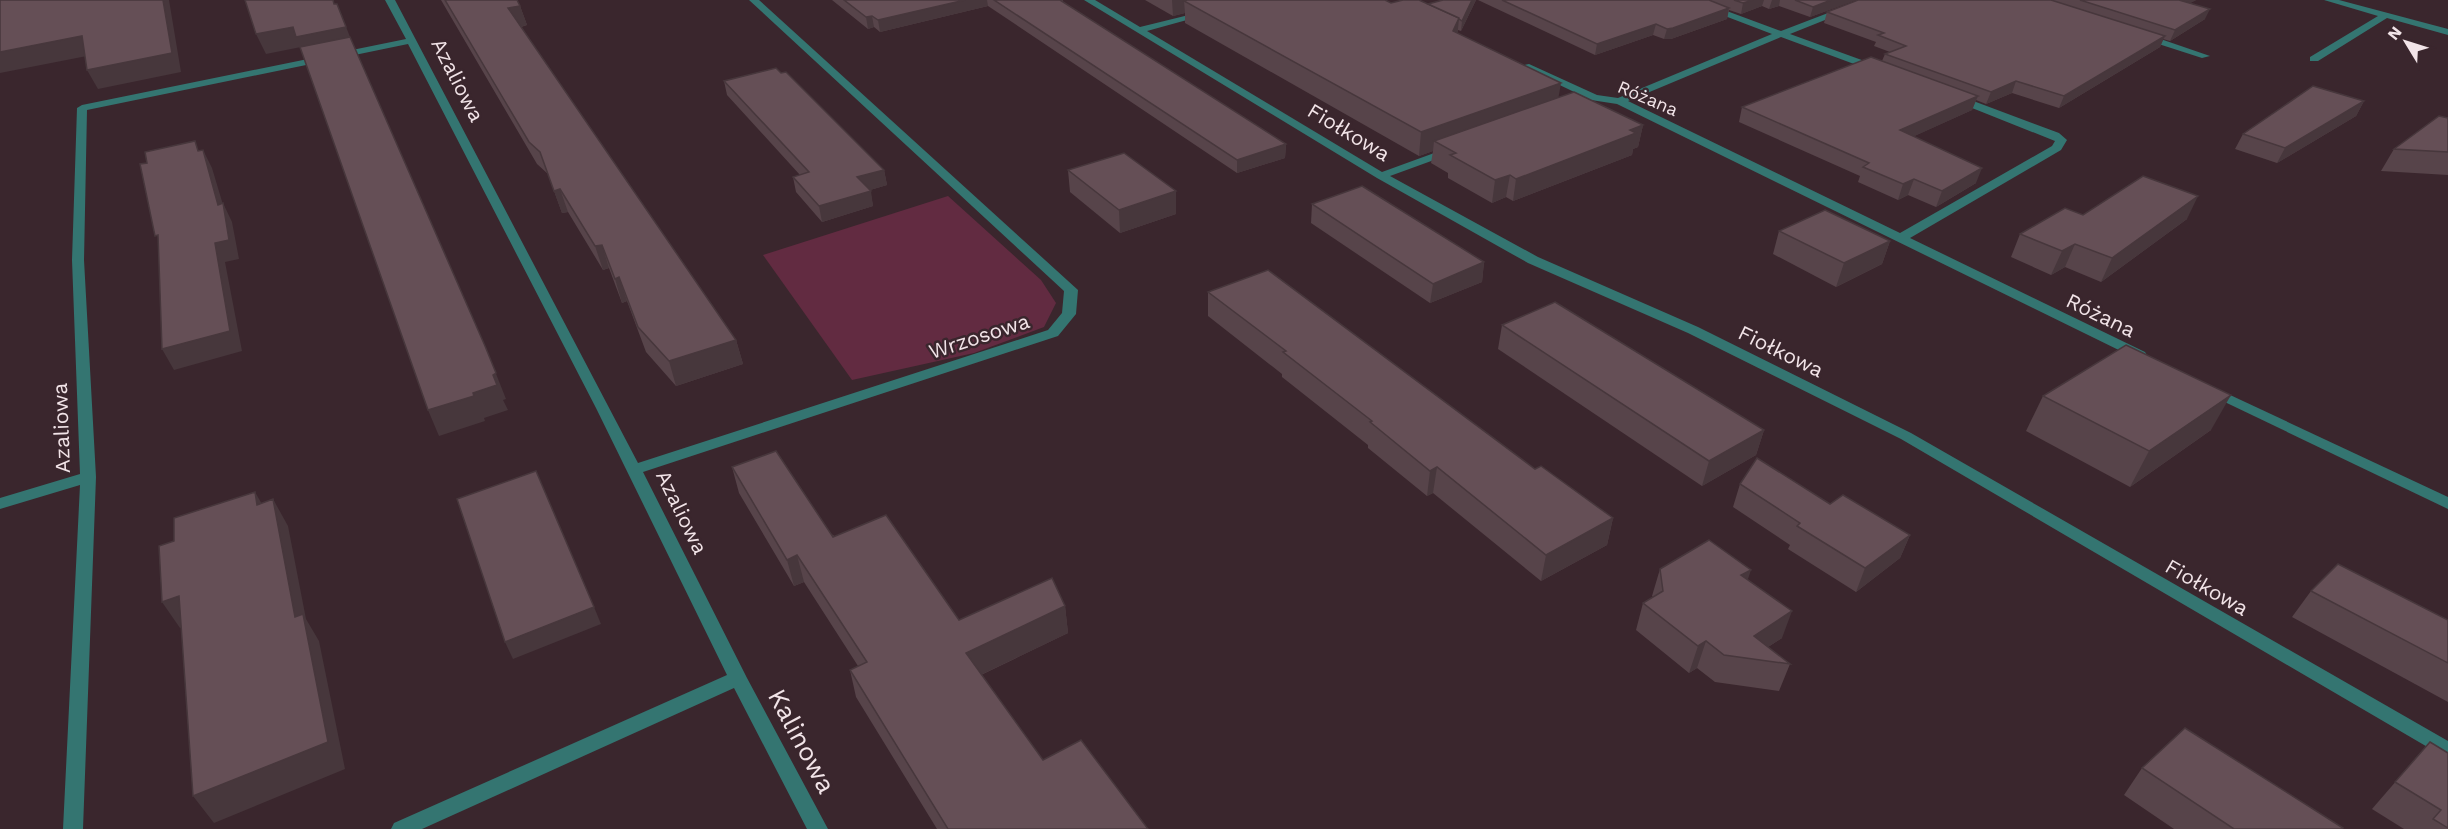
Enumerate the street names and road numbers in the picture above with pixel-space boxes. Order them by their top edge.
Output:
street label: Azaliowa [426,34,490,126]
street label: Różana [1615,76,1681,120]
street label: Fiołkowa [1303,98,1395,166]
street label: Różana [2062,288,2140,343]
street label: Wrzosowa [925,308,1033,364]
street label: Fiołkowa [1734,320,1828,382]
street label: Azaliowa [47,382,75,474]
street label: Azaliowa [651,466,713,558]
street label: Fiołkowa [2161,553,2253,621]
street label: Kalinowa [762,684,842,798]

